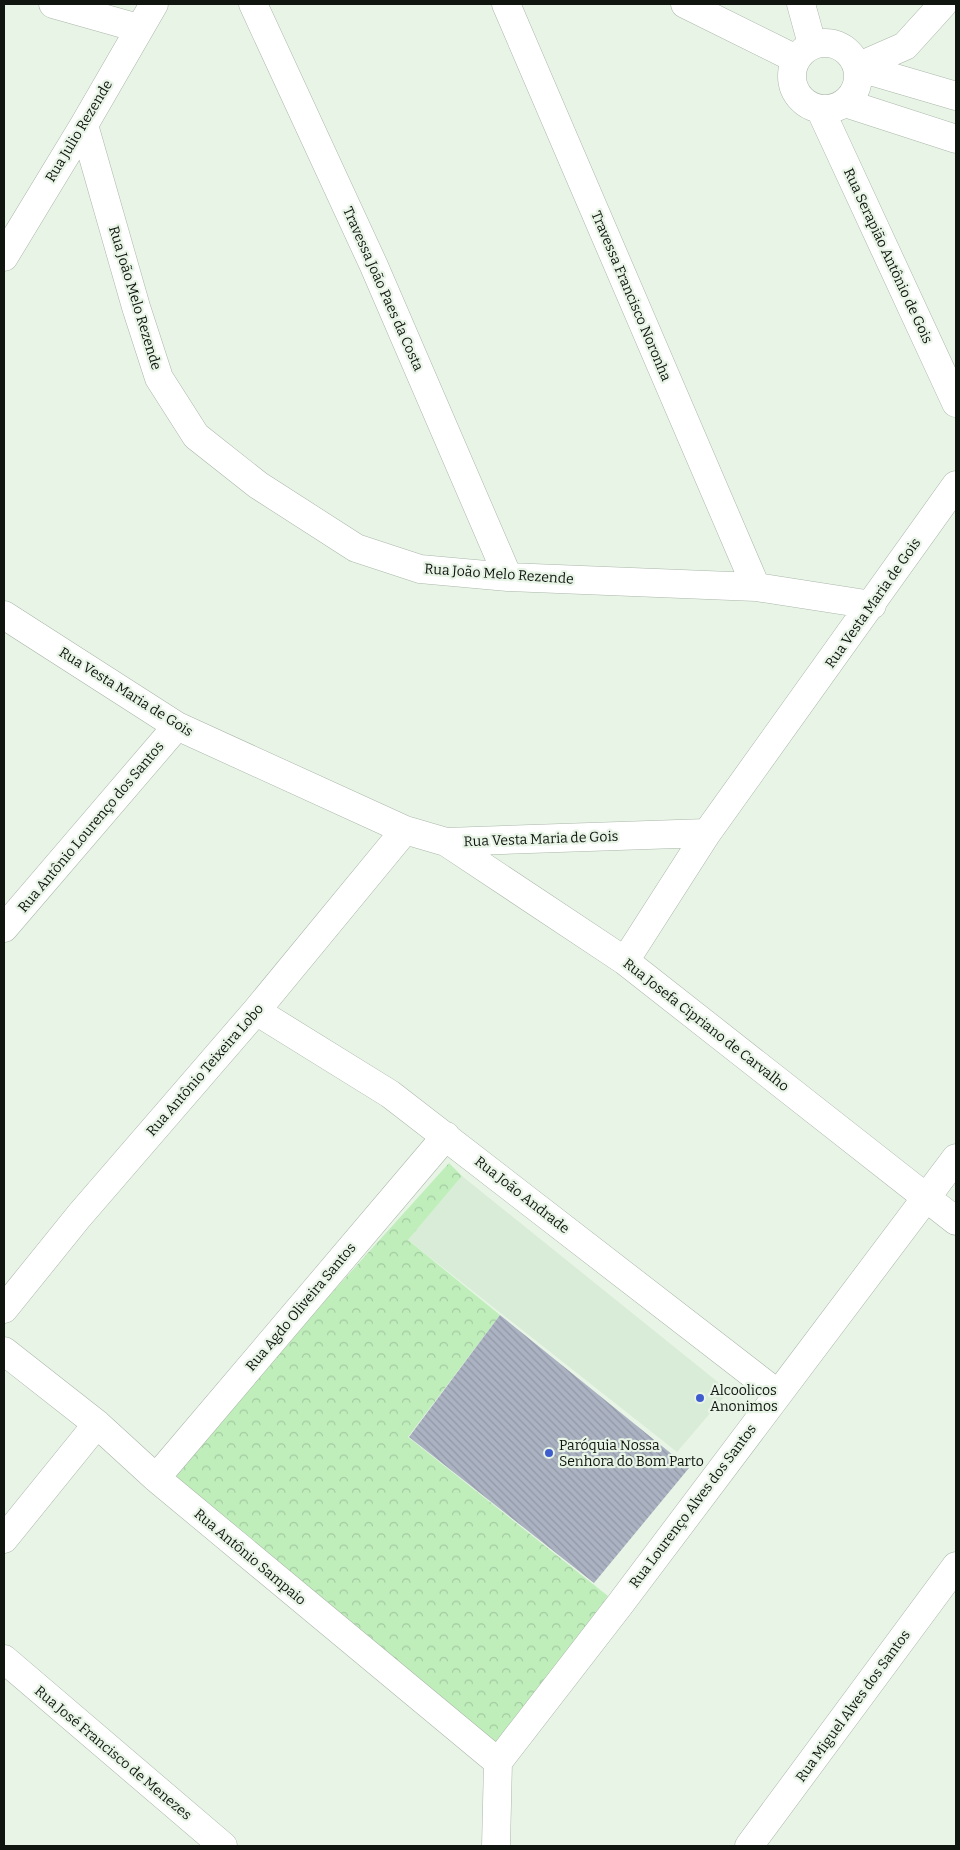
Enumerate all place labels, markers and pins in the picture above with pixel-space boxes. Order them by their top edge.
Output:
place label: Alcoolicos Anonimos [710,1382,778,1415]
marker: Alcoolicos Anonimos [694,1392,706,1404]
place label: Paróquia Nossa Senhora do Bom Parto [559,1437,704,1470]
marker: Paróquia Nossa Senhora do Bom Parto [543,1447,555,1459]

